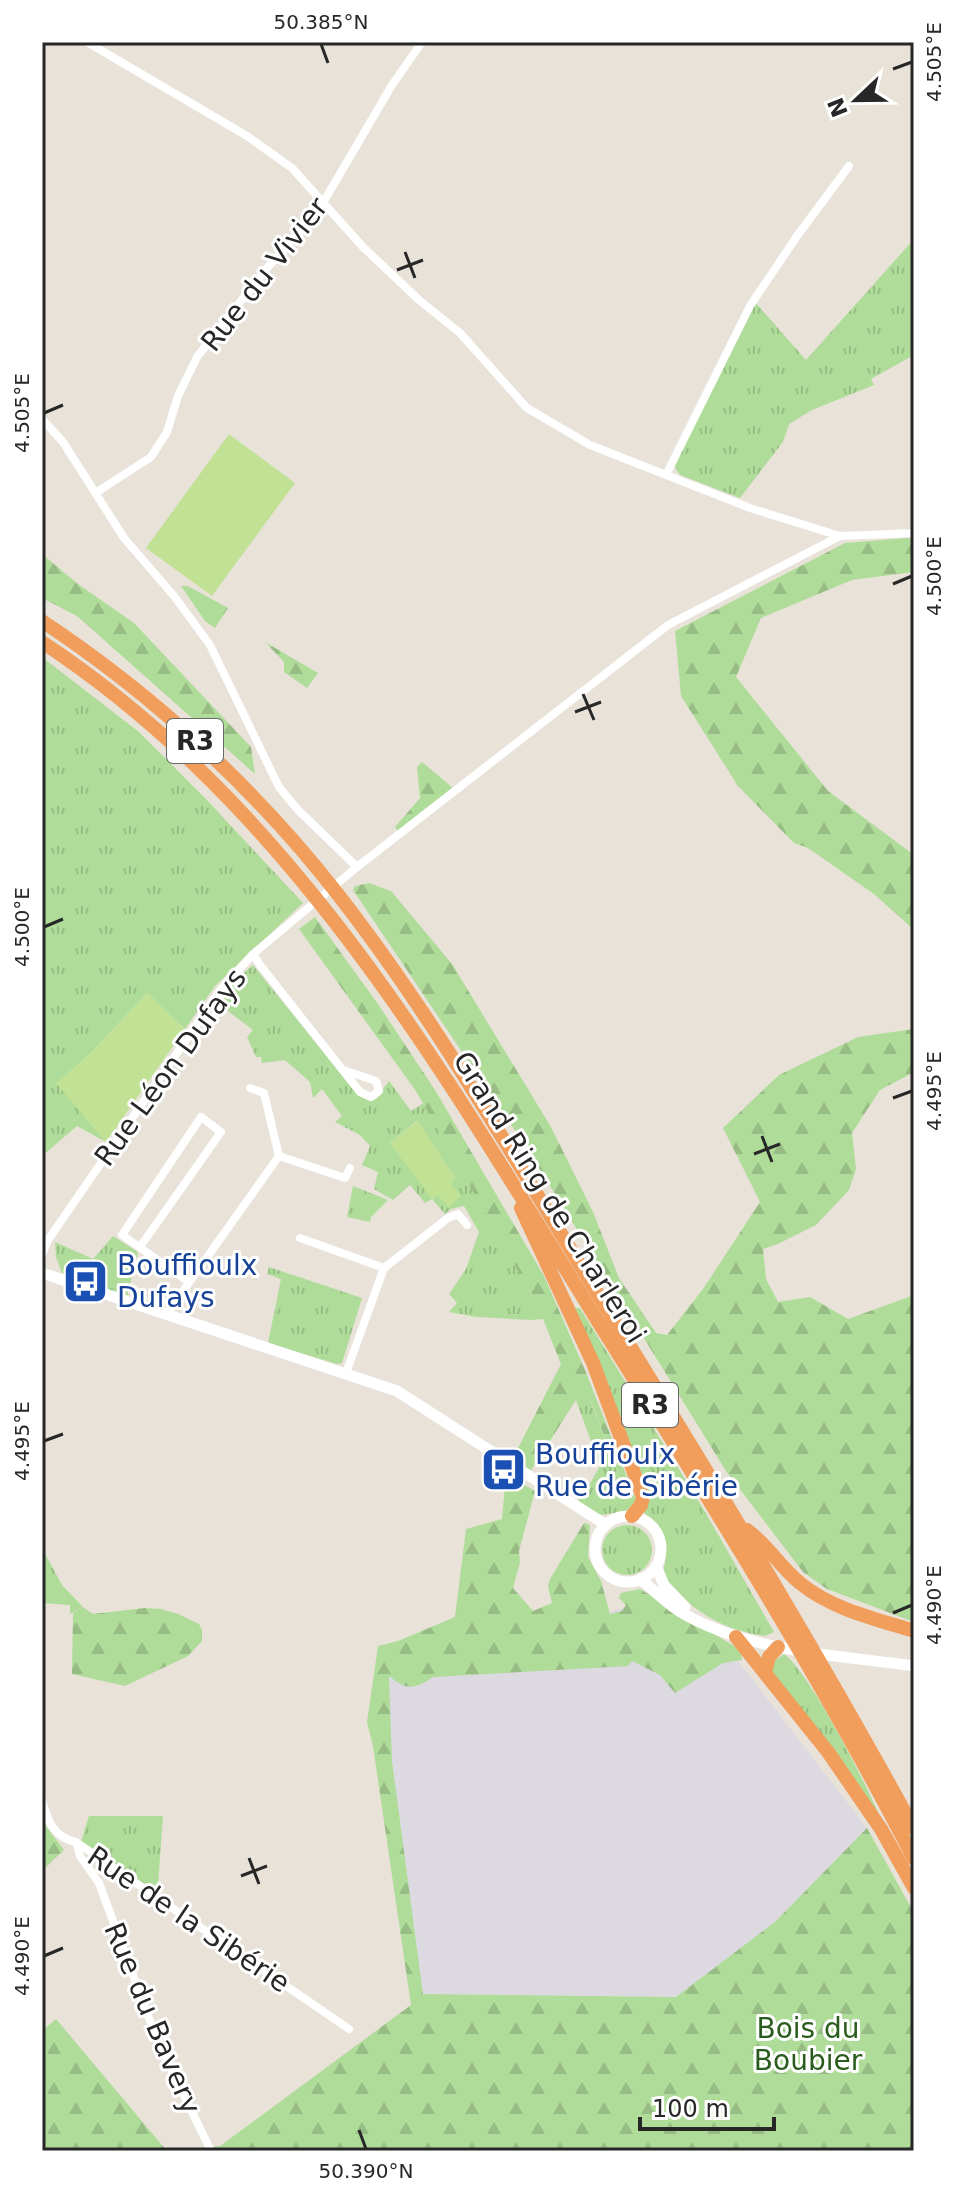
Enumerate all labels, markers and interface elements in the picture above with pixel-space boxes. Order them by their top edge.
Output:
text: 50.385°N [274,10,368,34]
text: 4.505°E [922,22,946,102]
north arrow [816,60,896,140]
text: N [823,94,853,121]
street label: Rue du Vivier [194,191,335,358]
text: 4.505°E [10,373,34,453]
text: 4.500°E [922,536,946,616]
road number: R3 [167,719,223,763]
text: 4.500°E [10,887,34,967]
street label: Rue Léon Dufays [88,962,253,1172]
street label: Grand Ring de Charleroi [446,1046,653,1349]
text: 4.495°E [922,1051,946,1131]
place label: Bouffioulx Dufays [117,1249,257,1314]
bus stop icon: Bouffioulx Dufays [62,1257,110,1305]
road number: R3 [622,1383,678,1427]
text: 4.495°E [10,1401,34,1481]
place label: Bouffioulx Rue de Sibérie [535,1438,738,1503]
bus stop icon: Bouffioulx Rue de Sibérie [480,1446,528,1494]
text: 4.490°E [922,1565,946,1645]
street label: Rue de la Sibérie [81,1840,296,1999]
text: 4.490°E [10,1916,34,1996]
street label: Rue du Bavery [97,1918,208,2119]
park label: Bois du Boubier [754,2012,863,2077]
scale bar [640,2081,774,2131]
text: 100 m [652,2095,729,2123]
text: 50.390°N [319,2159,413,2183]

